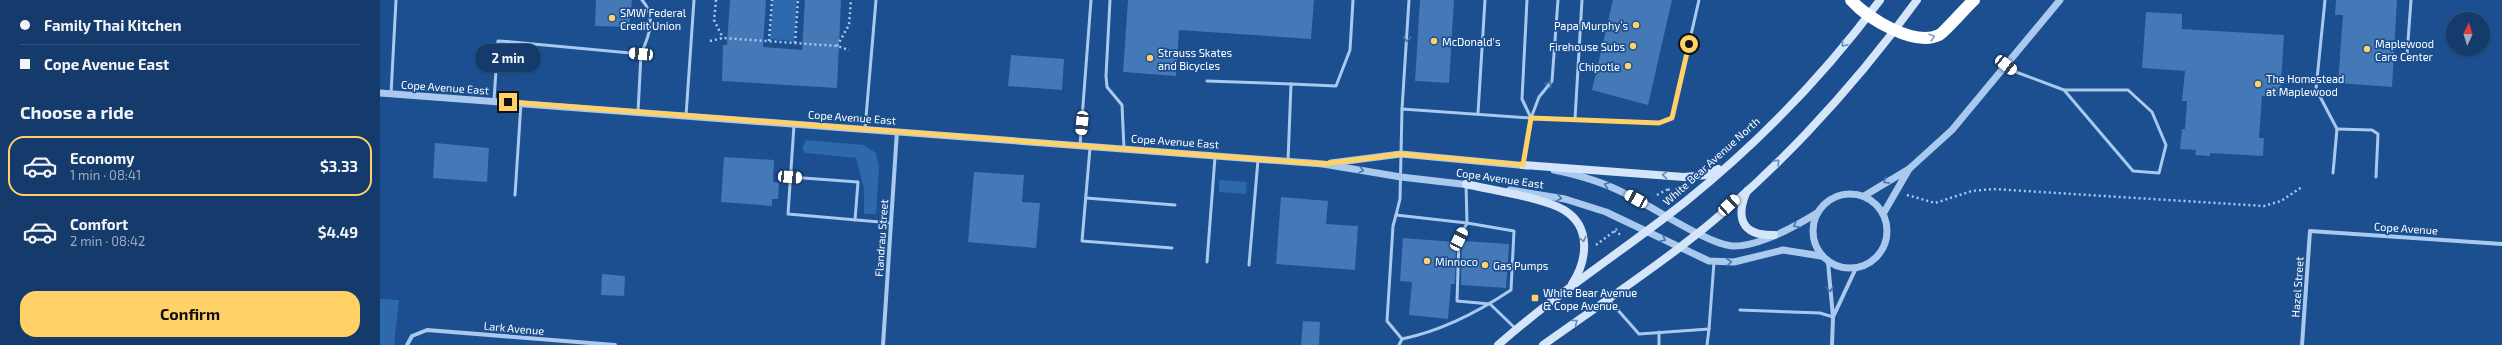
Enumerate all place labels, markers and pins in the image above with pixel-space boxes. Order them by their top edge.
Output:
place label: SMW Federal Credit Union [620,6,687,32]
marker: SMW Federal Credit Union [607,13,617,23]
place label: Papa Murphy’s [1554,19,1628,32]
marker: Papa Murphy’s [1631,20,1641,30]
place label: McDonald's [1442,35,1501,48]
marker: McDonald's [1429,36,1439,46]
place label: Maplewood Care Center [2375,37,2434,63]
place label: Firehouse Subs [1549,40,1625,53]
marker: Firehouse Subs [1628,41,1638,51]
marker: Maplewood Care Center [2362,44,2372,54]
place label: Strauss Skates and Bicycles [1158,46,1233,72]
marker: Strauss Skates and Bicycles [1145,53,1155,63]
place label: Chipotle [1579,60,1620,73]
marker: Chipotle [1623,61,1633,71]
place label: The Homestead at Maplewood [2266,72,2344,98]
marker: The Homestead at Maplewood [2253,79,2263,89]
place label: Minnoco [1435,255,1478,268]
marker: Minnoco [1422,256,1432,266]
place label: Gas Pumps [1493,259,1549,272]
marker: Gas Pumps [1480,260,1490,270]
place label: White Bear Avenue & Cope Avenue [1543,286,1637,312]
marker: White Bear Avenue & Cope Avenue [1530,293,1540,303]

